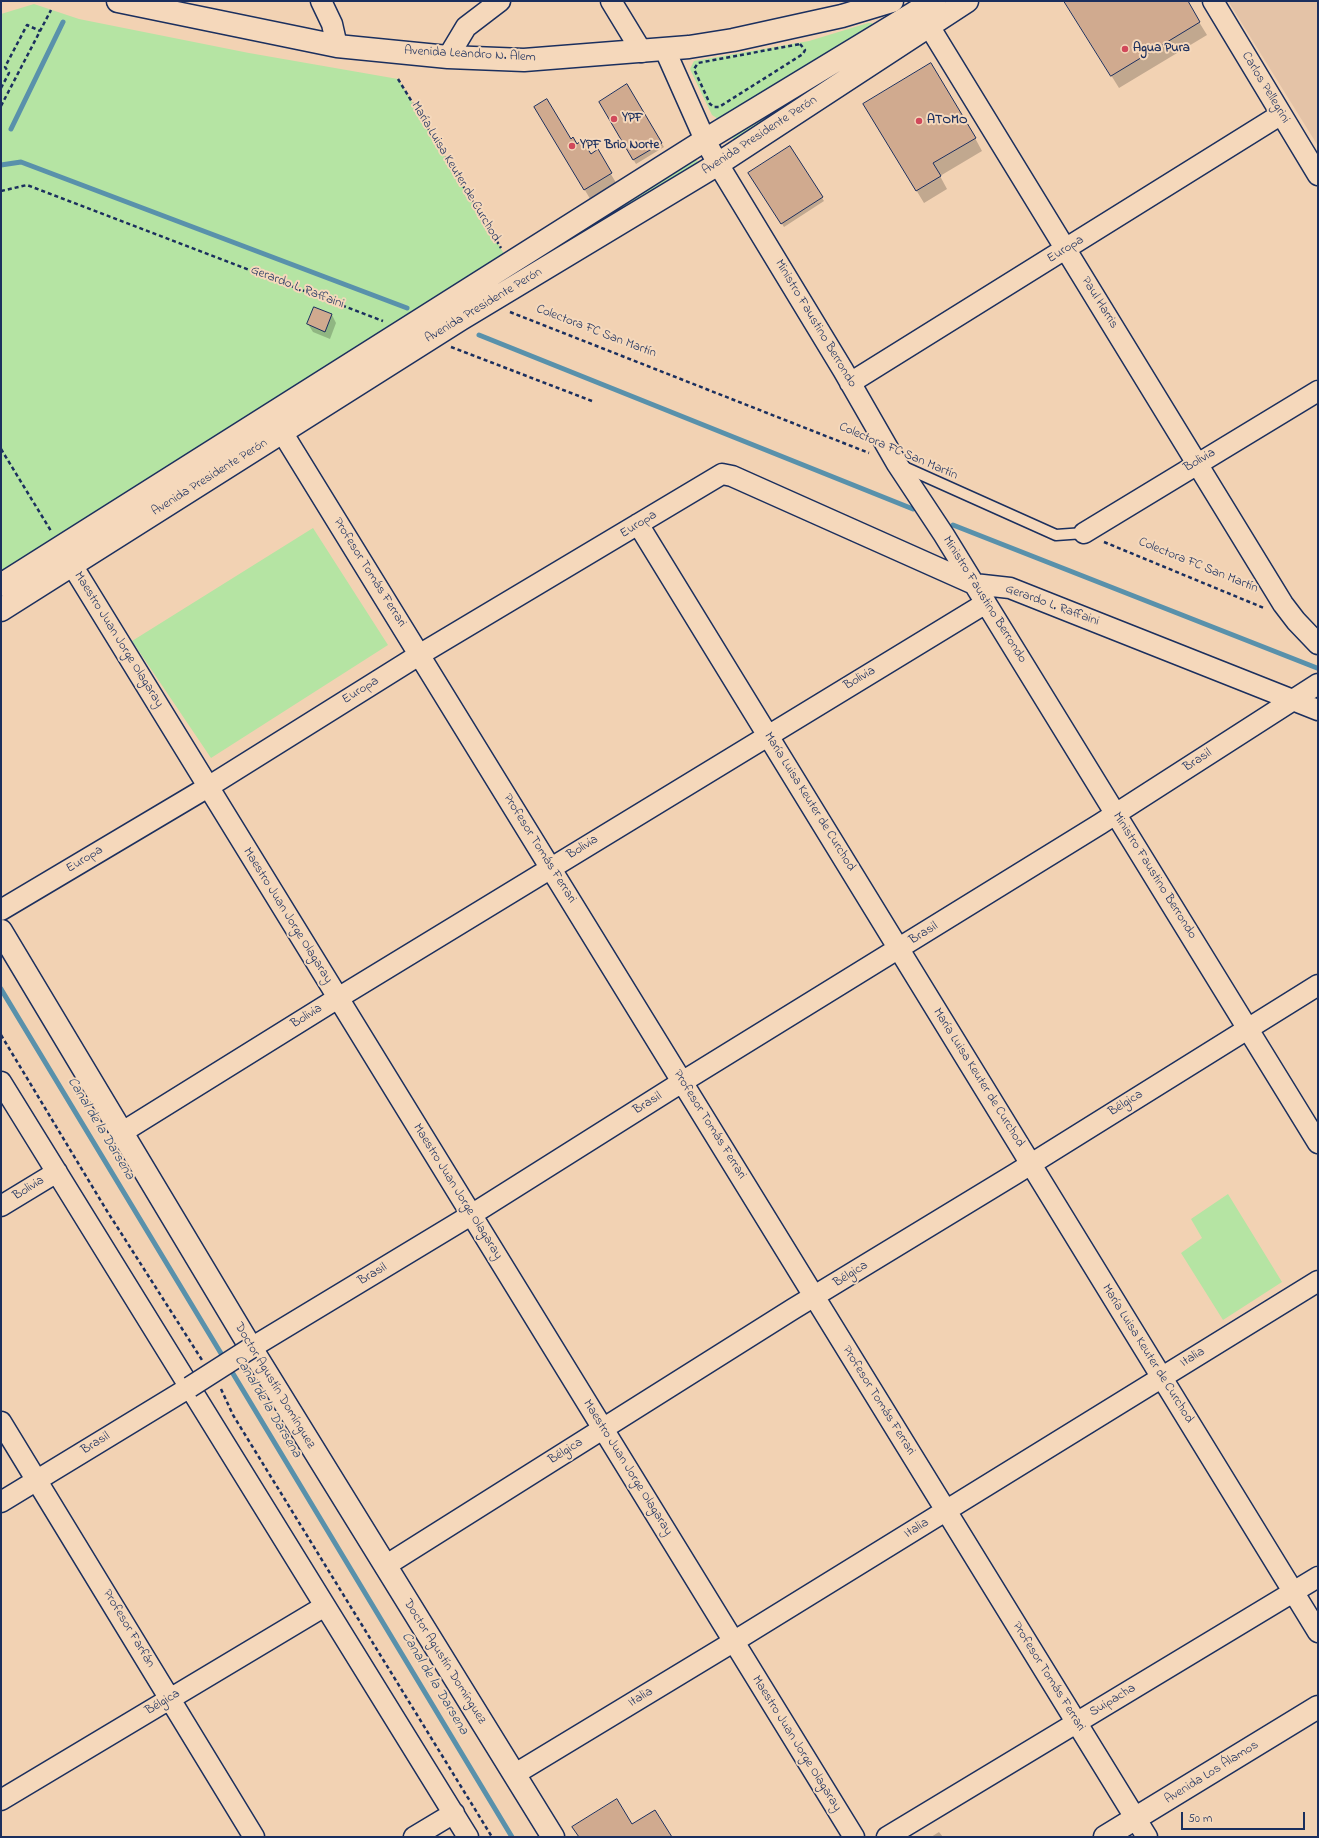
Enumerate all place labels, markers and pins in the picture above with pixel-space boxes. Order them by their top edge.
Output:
place label: Agua Pura [1133,41,1190,57]
marker: Agua Pura [1120,44,1130,54]
place label: YPF [622,111,643,127]
place label: ATOMO [927,113,967,129]
marker: YPF [609,114,619,124]
marker: ATOMO [914,116,924,126]
place label: YPF Brio Norte [580,138,659,154]
marker: YPF Brio Norte [567,141,577,151]

